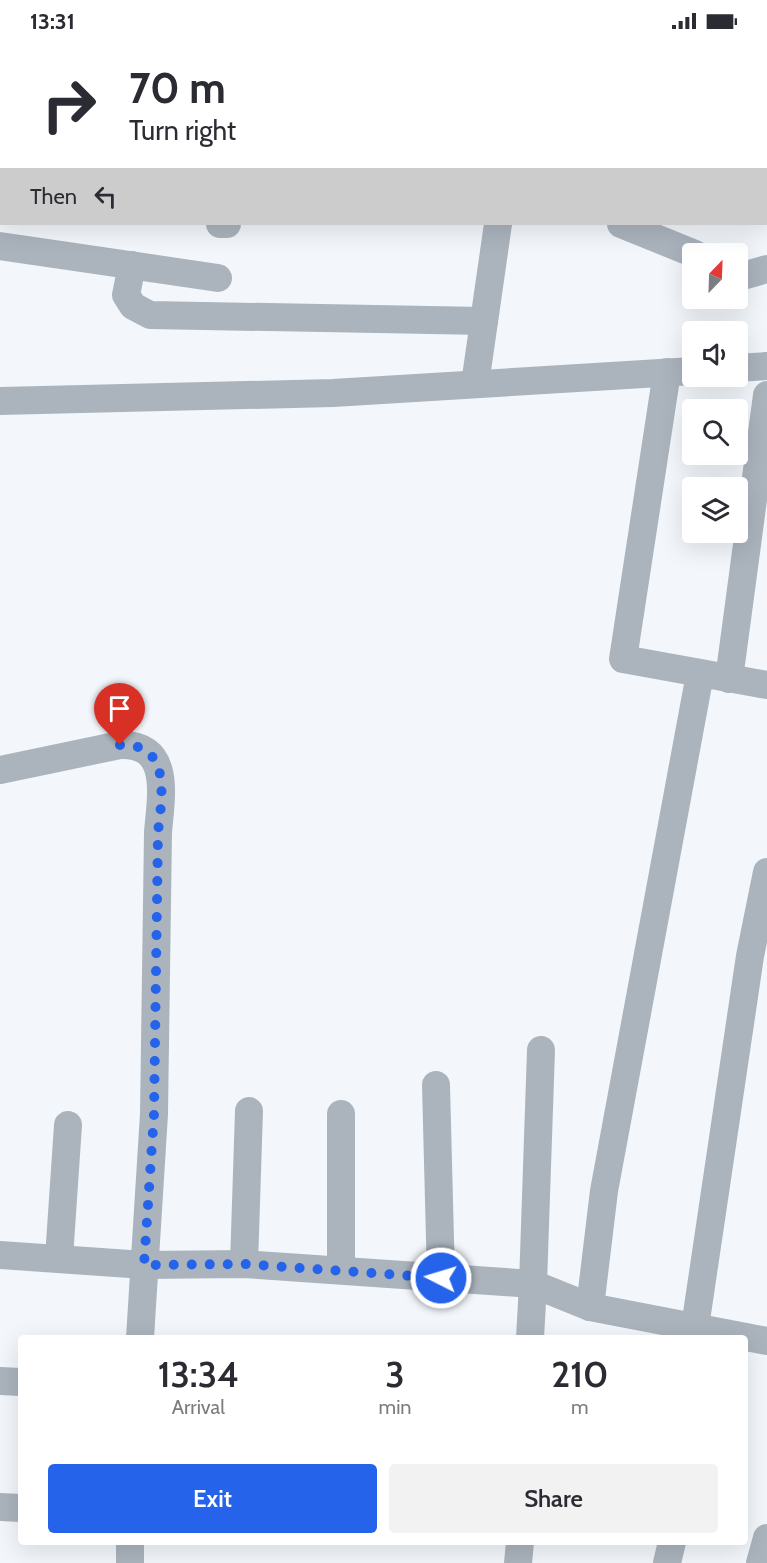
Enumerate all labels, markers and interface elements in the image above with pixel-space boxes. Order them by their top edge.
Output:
text: 13:31 [30,8,75,35]
text: 70 m [129,62,226,114]
icon: right [30,66,108,144]
text: Turn right [129,114,236,147]
icon: left [89,180,122,213]
text: Then [30,183,77,210]
north arrow [682,243,748,309]
map controls [682,243,748,543]
button: sound [682,321,748,387]
button: search [682,399,748,465]
button: layers [682,477,748,543]
pin [94,683,145,745]
icon: arrive [103,692,136,725]
position arrow [409,1246,473,1310]
text: 13:34 [158,1352,239,1396]
text: 3 [385,1352,405,1396]
text: 210 [551,1352,608,1396]
text: Arrival [172,1395,225,1419]
text: min [379,1395,412,1419]
text: m [571,1395,589,1419]
button: Exit [48,1464,377,1533]
button: Share [389,1464,718,1533]

